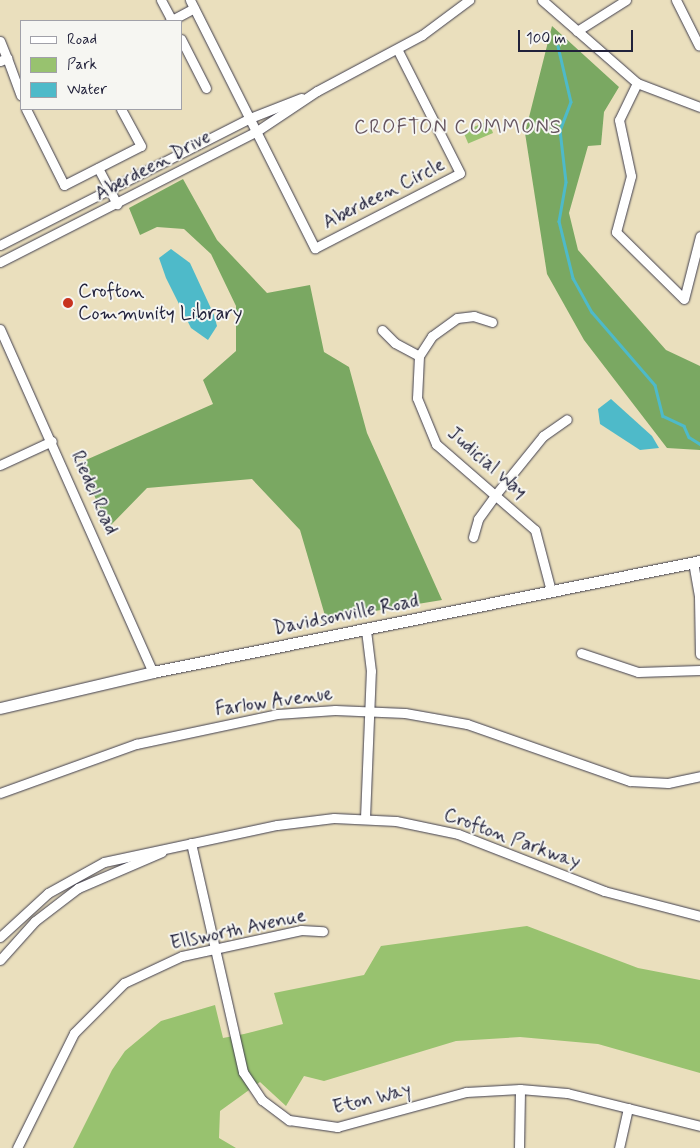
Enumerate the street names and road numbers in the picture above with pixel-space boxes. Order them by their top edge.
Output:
street label: Aberdeen Drive [91,126,215,206]
street label: Aberdeen Circle [320,154,448,234]
street label: Judicial Way [441,421,533,505]
street label: Riedel Road [65,448,123,538]
street label: Davidsonville Road [272,590,420,640]
street label: Farlow Avenue [215,683,333,721]
street label: Crofton Parkway [442,804,582,874]
street label: Ellsworth Avenue [168,905,308,955]
street label: Eton Way [330,1078,414,1120]

